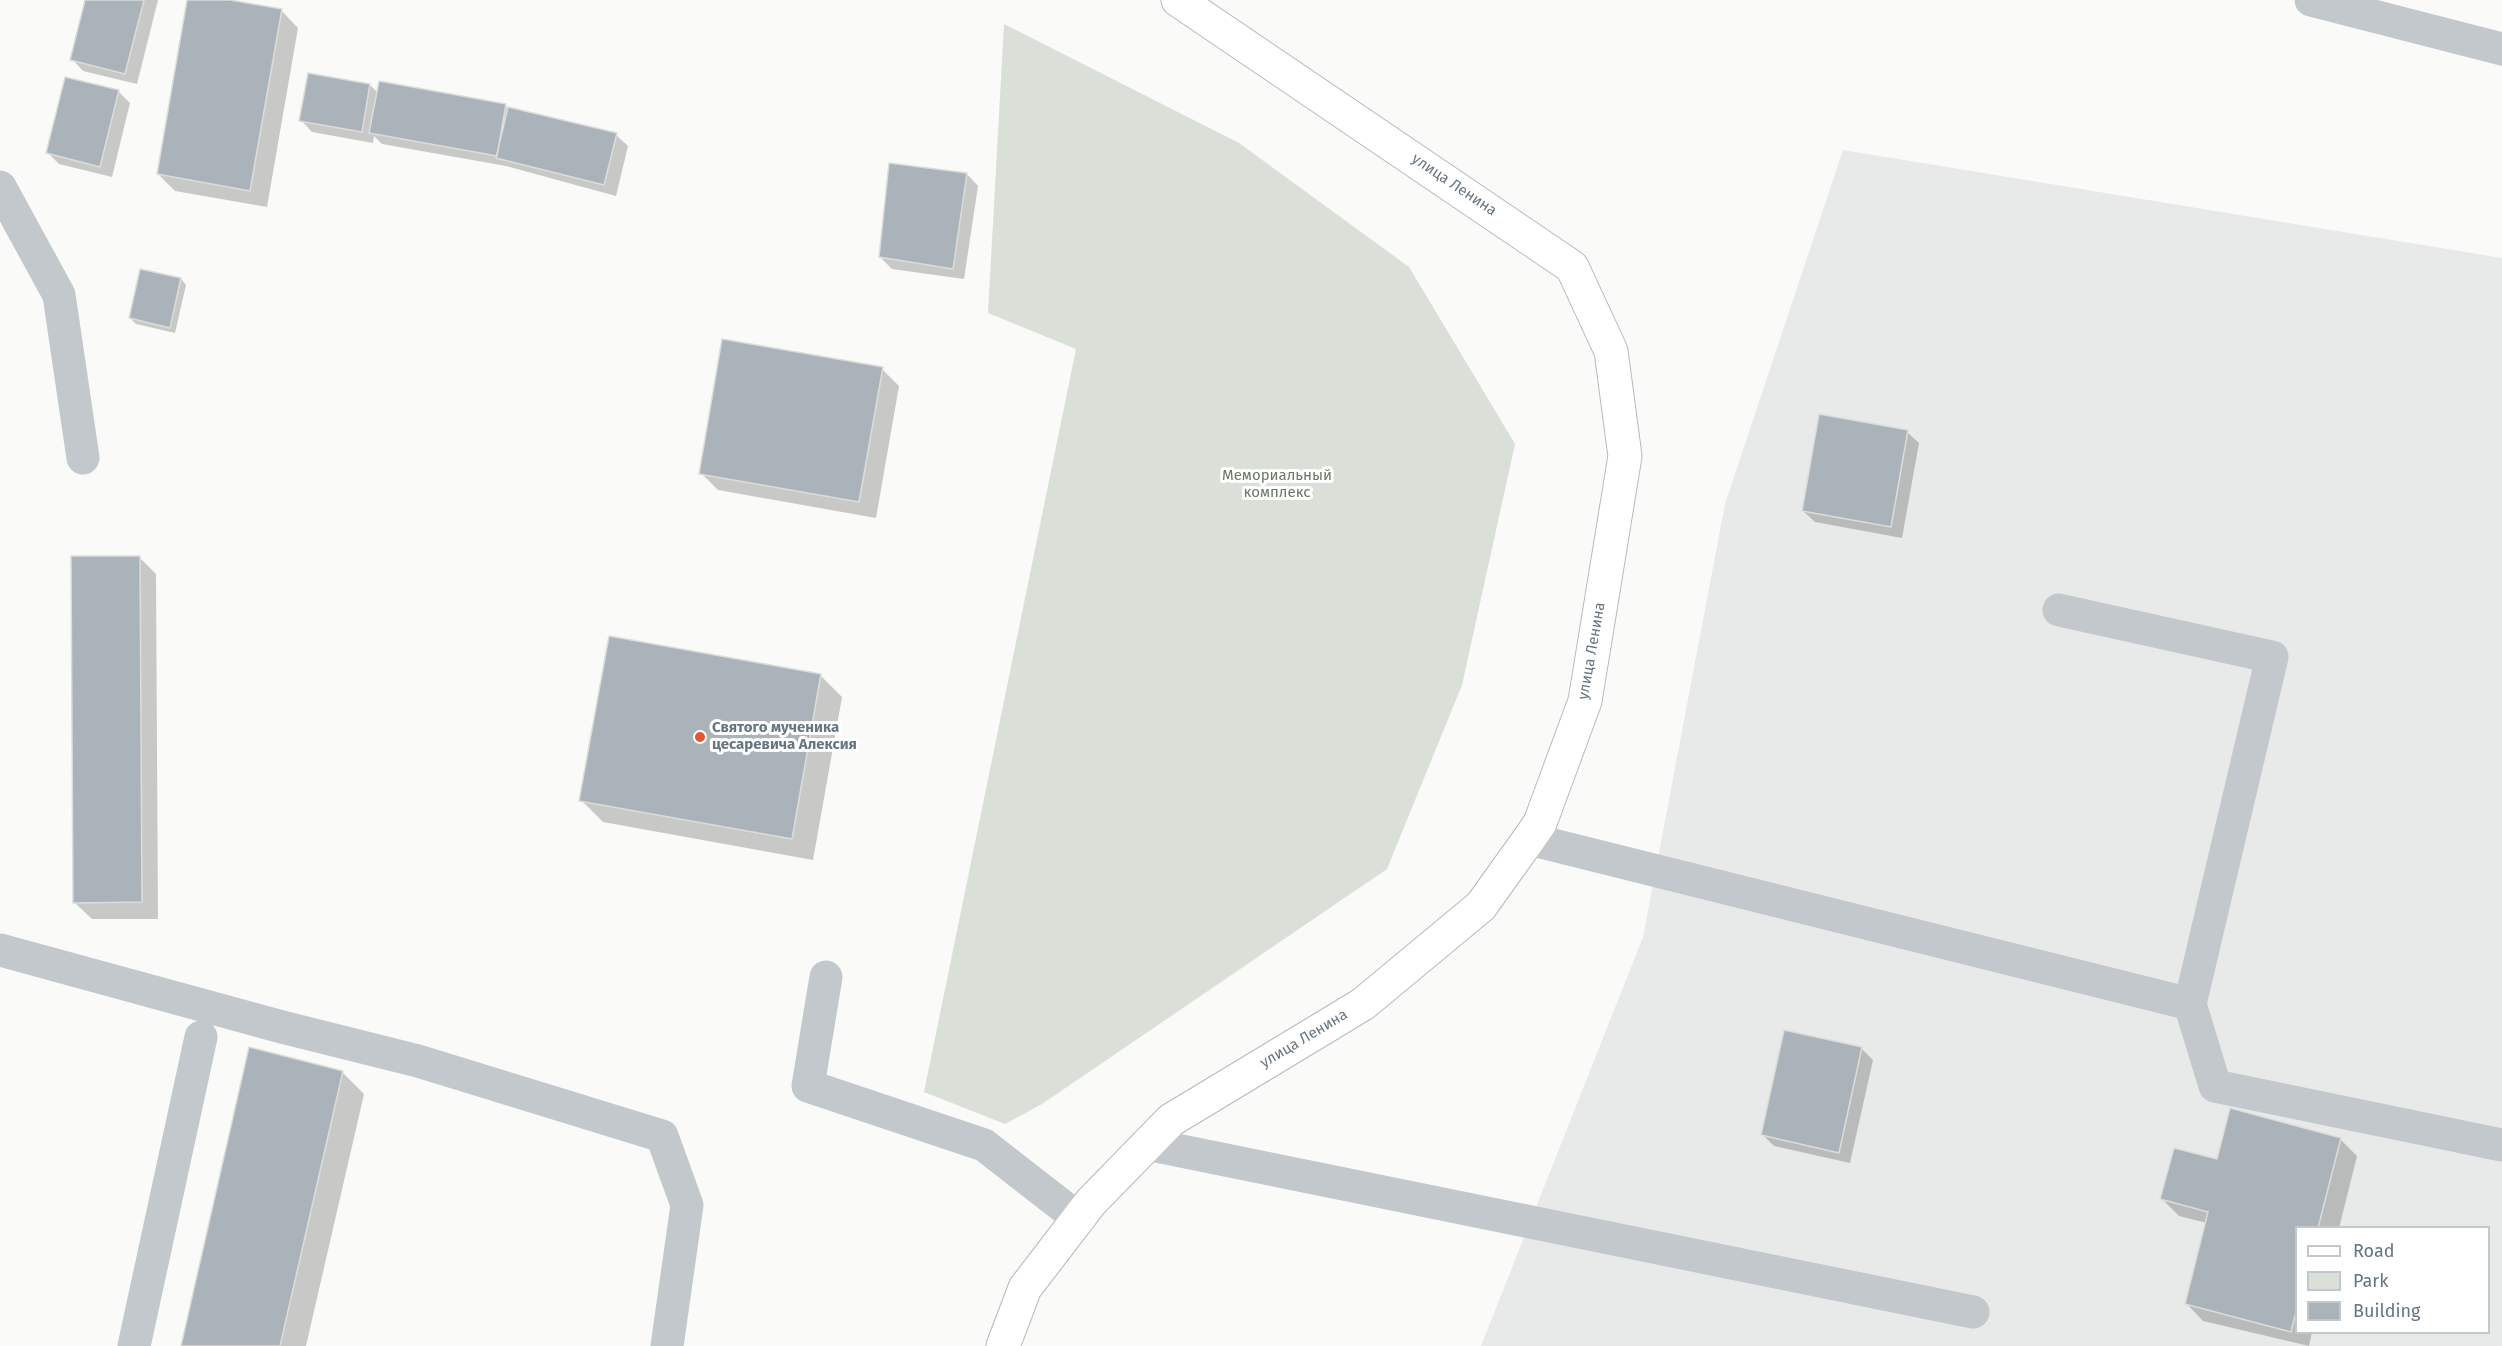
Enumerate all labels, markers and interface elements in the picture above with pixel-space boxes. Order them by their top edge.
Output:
street label: улица Ленина [1408,150,1500,220]
park label: Мемориальный комплекс [1222,467,1332,502]
street label: улица Ленина [1575,601,1609,701]
place label: Святого мученика цесаревича Алексия [712,719,857,754]
marker: Святого мученика цесаревича Алексия [693,730,707,744]
street label: улица Ленина [1257,1006,1351,1072]
legend [2295,1226,2490,1334]
text: Road [2353,1240,2395,1262]
text: Park [2353,1270,2388,1292]
text: Building [2353,1300,2420,1322]

